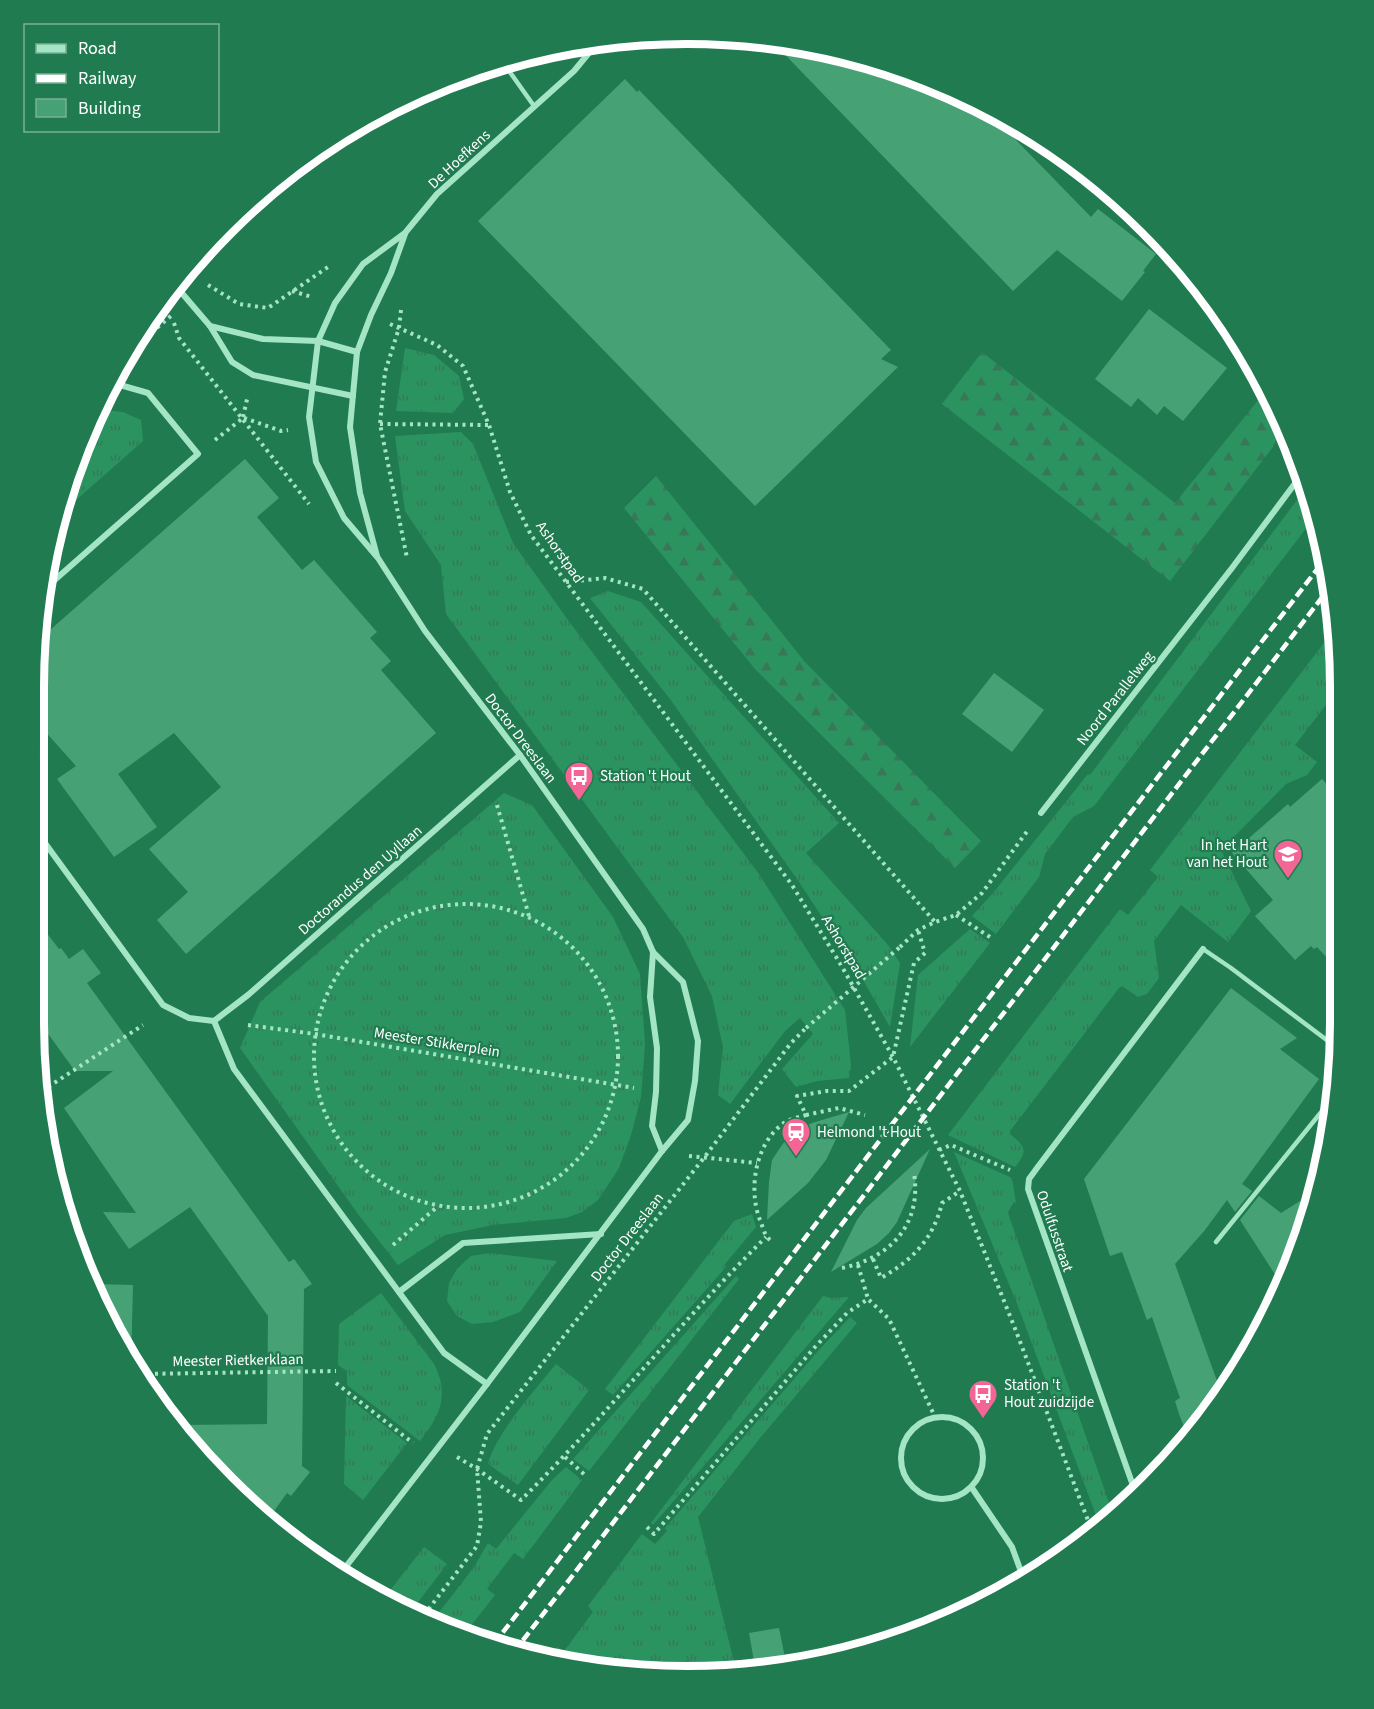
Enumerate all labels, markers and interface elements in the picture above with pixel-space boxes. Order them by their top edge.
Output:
legend [24,24,219,132]
text: Road [78,36,117,61]
text: Railway [78,66,137,91]
text: Building [78,96,141,121]
street label: De Hoefkens [423,125,495,194]
street label: Ashorstpad [531,517,589,588]
street label: Noord Parallelweg [1072,646,1159,750]
street label: Doctor Dreeslaan [480,689,561,788]
bus stop icon: Station 't Hout [563,760,595,802]
place label: Station 't Hout [600,766,691,787]
street label: Doctorandus den Uyllaan [294,821,427,940]
place label: In het Hart van het Hout [1187,835,1267,873]
school or university icon: In het Hart van het Hout [1272,838,1304,880]
street label: Ashorstpad [816,911,871,983]
street label: Meester Stikkerplein [372,1022,501,1063]
station icon: Helmond 't Hout [780,1116,812,1158]
place label: Helmond 't Hout [817,1122,921,1143]
street label: Doctor Dreeslaan [586,1188,669,1286]
street label: Odulfusstraat [1031,1188,1078,1275]
street label: Meester Rietkerklaan [172,1349,304,1372]
place label: Station 't Hout zuidzijde [1004,1375,1094,1413]
bus stop icon: Station 't Hout zuidzijde [967,1378,999,1420]

